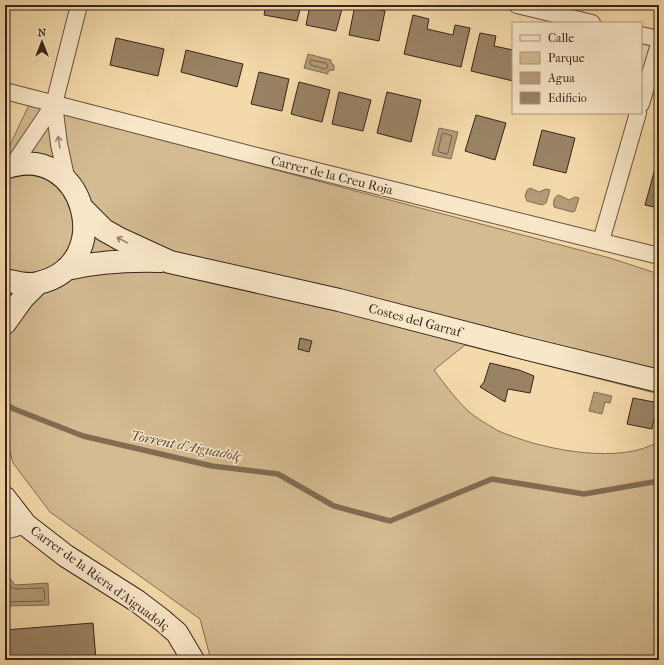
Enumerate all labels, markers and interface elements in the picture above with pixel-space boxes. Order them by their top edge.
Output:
north arrow [22,22,62,62]
legend [512,22,642,114]
text: N [38,26,47,39]
text: Calle [548,31,574,45]
text: Parque [548,51,585,65]
text: Agua [547,71,575,85]
text: Edificio [548,91,587,105]
one-way arrow [55,136,63,149]
street label: Carrer de la Creu Roja [270,153,395,198]
one-way arrow [116,236,128,243]
street label: Costes del Garraf [367,300,466,340]
water label: Torrent d'Aiguadolç [129,427,244,465]
street label: Carrer de la Riera d'Aiguadolç [27,523,173,634]

